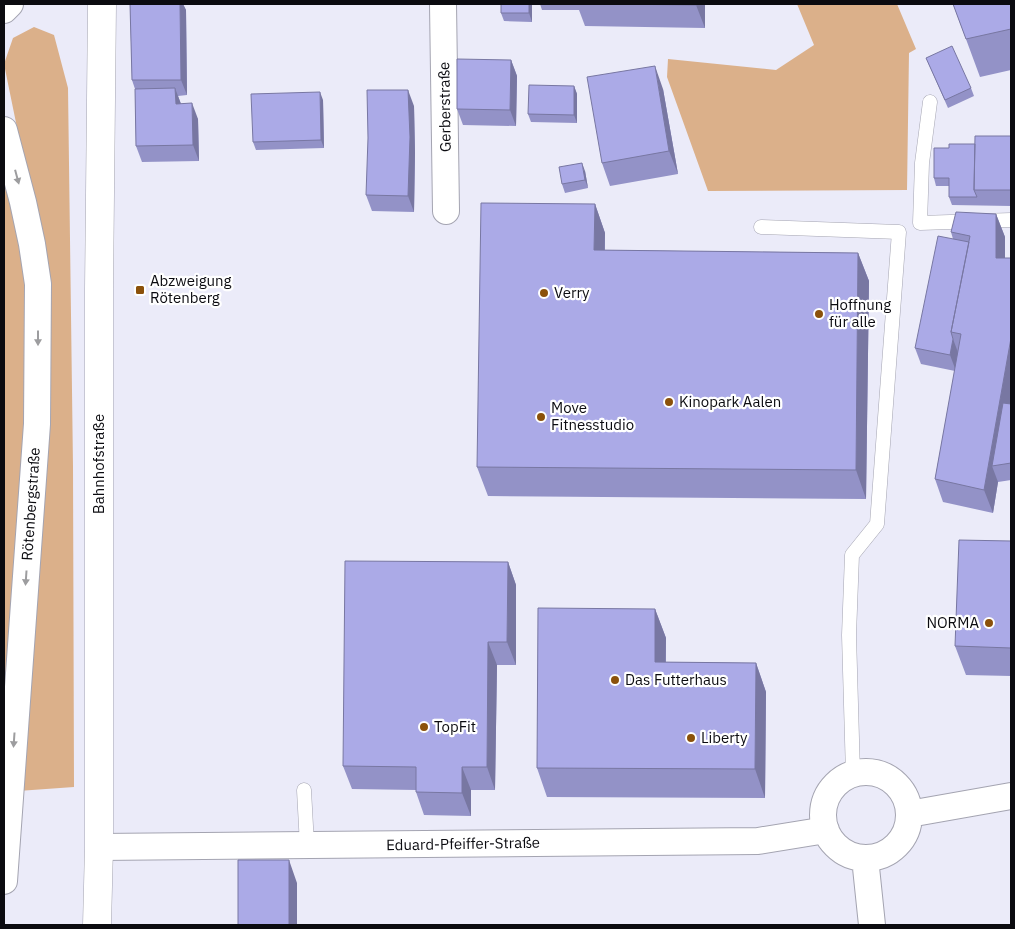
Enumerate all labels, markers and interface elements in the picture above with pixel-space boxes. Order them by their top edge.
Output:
street label: Gerberstraße [434,62,455,152]
one-way arrow [13,170,21,185]
place label: Abzweigung Rötenberg [150,271,232,307]
place label: Verry [554,283,590,302]
marker: Abzweigung Rötenberg [134,284,146,296]
marker: Verry [538,287,550,299]
place label: Hoffnung für alle [829,295,891,331]
marker: Hoffnung für alle [813,308,825,320]
one-way arrow [34,330,42,346]
place label: Kinopark Aalen [679,392,781,411]
marker: Kinopark Aalen [663,396,675,408]
place label: Move Fitnesstudio [551,398,634,434]
marker: Move Fitnesstudio [535,411,547,423]
street label: Bahnhofstraße [89,414,108,514]
street label: Rötenbergstraße [17,447,44,561]
one-way arrow [22,570,30,586]
place label: NORMA [926,613,979,632]
marker: NORMA [983,617,995,629]
place label: Das Futterhaus [625,670,727,689]
marker: Das Futterhaus [609,674,621,686]
place label: TopFit [434,717,476,736]
marker: TopFit [418,721,430,733]
place label: Liberty [701,728,748,747]
one-way arrow [10,732,18,748]
marker: Liberty [685,732,697,744]
street label: Eduard-Pfeiffer-Straße [386,833,540,854]

